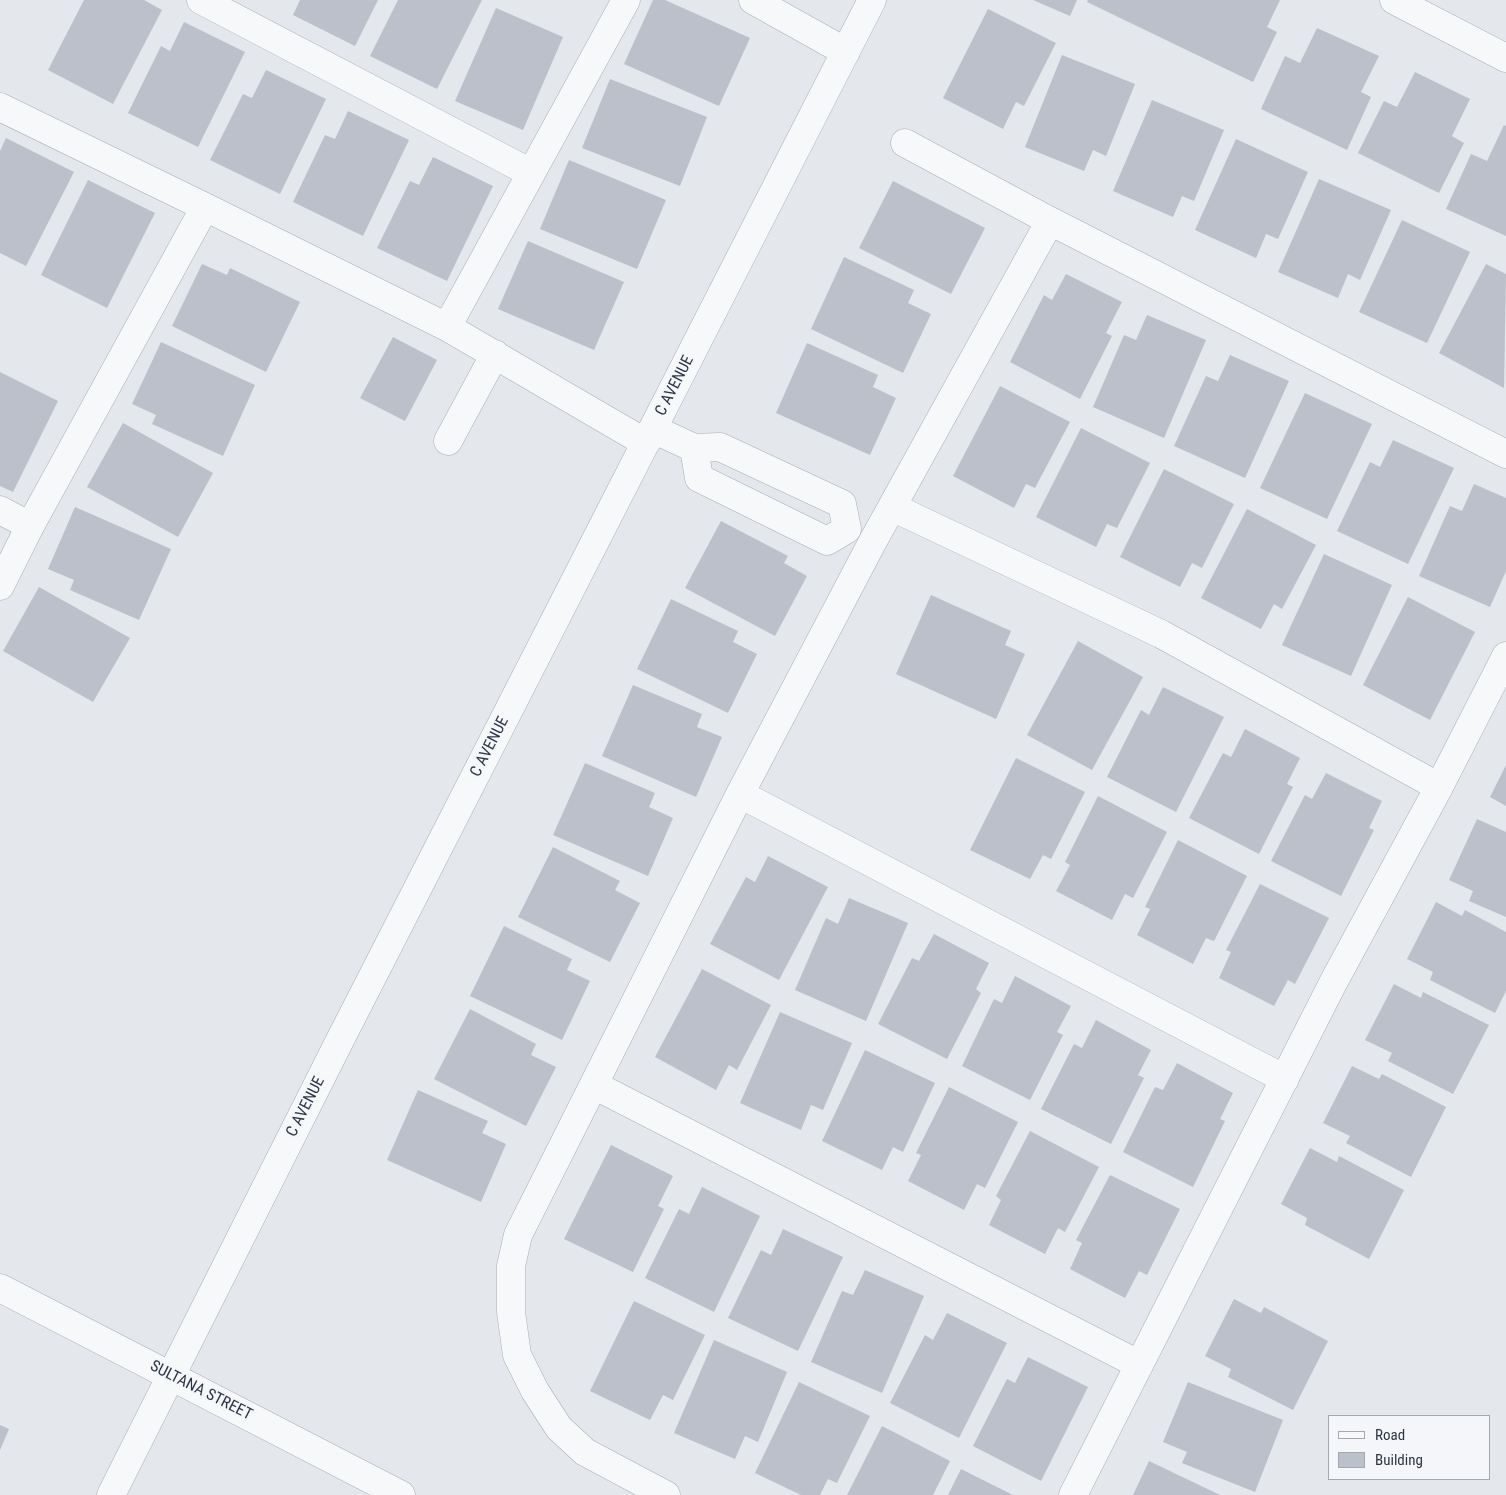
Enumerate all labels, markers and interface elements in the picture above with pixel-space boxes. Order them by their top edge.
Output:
street label: C AVENUE [652,353,698,419]
street label: C AVENUE [467,714,513,780]
street label: C AVENUE [283,1074,329,1140]
street label: SULTANA STREET [147,1357,255,1425]
legend [1328,1415,1491,1480]
text: Road [1375,1426,1405,1444]
text: Building [1375,1451,1423,1469]

